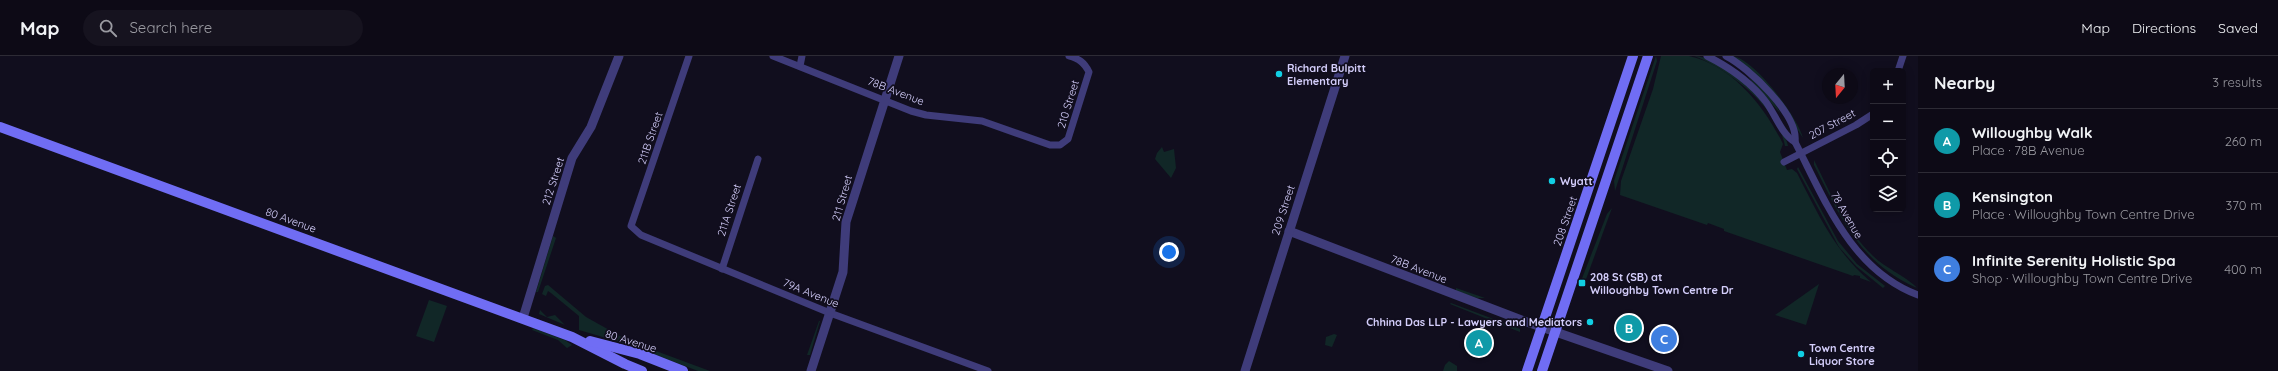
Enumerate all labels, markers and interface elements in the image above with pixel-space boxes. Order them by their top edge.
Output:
search box [83,10,363,46]
text: Map [20,16,59,40]
icon: search [97,17,119,39]
text: Search here [129,18,212,37]
text: Map [2081,19,2110,37]
text: Directions [2132,19,2196,37]
text: Saved [2218,19,2258,37]
place label: Richard Bulpitt Elementary [1287,61,1366,88]
north arrow [1822,68,1858,104]
map controls [1870,68,1906,212]
button: + [1870,68,1906,104]
marker: Richard Bulpitt Elementary [1274,69,1284,79]
text: Nearby [1934,72,1995,93]
street label: 78B Avenue [866,74,926,108]
text: 3 results [2212,74,2262,90]
street label: 210 Street [1054,78,1082,130]
button: − [1870,104,1906,140]
street label: 207 Street [1806,106,1858,142]
street label: 211B Street [635,110,666,166]
text: Willoughby Walk [1972,123,2092,142]
text: A [1943,133,1951,149]
text: 260 m [2225,133,2262,149]
button: locate [1870,140,1906,176]
text: Place · 78B Avenue [1972,142,2085,158]
street label: 212 Street [539,155,567,207]
street label: 211 Street [829,173,855,223]
place label: Wyatt [1560,174,1593,188]
marker: Wyatt [1547,176,1557,186]
button: layers [1870,176,1906,212]
street label: 211A Street [714,182,744,238]
street label: 209 Street [1268,183,1298,237]
text: Kensington [1972,187,2053,206]
street label: 78 Avenue [1828,189,1866,241]
street label: 208 Street [1550,194,1580,248]
text: B [1943,197,1951,213]
text: 370 m [2225,197,2262,213]
street label: 80 Avenue [264,204,318,236]
text: Place · Willoughby Town Centre Drive [1972,206,2195,222]
your location [1159,242,1179,262]
text: Infinite Serenity Holistic Spa [1972,251,2176,270]
street label: 78B Avenue [1389,252,1449,286]
text: C [1943,261,1951,277]
text: 400 m [2224,261,2262,277]
place label: 208 St (SB) at Willoughby Town Centre Dr [1590,270,1734,297]
text: Shop · Willoughby Town Centre Drive [1972,270,2192,286]
street label: 79A Avenue [781,275,841,311]
marker: 208 St (SB) at Willoughby Town Centre Dr [1577,278,1587,288]
pin: B [1616,313,1642,343]
place label: Chhina Das LLP - Lawyers and Mediators [1366,315,1582,329]
marker: Chhina Das LLP - Lawyers and Mediators [1585,317,1595,327]
pin: C [1651,324,1677,354]
street label: 80 Avenue [604,327,658,355]
pin: A [1466,328,1492,358]
place label: Town Centre Liquor Store [1809,341,1875,368]
marker: Town Centre Liquor Store [1796,349,1806,359]

